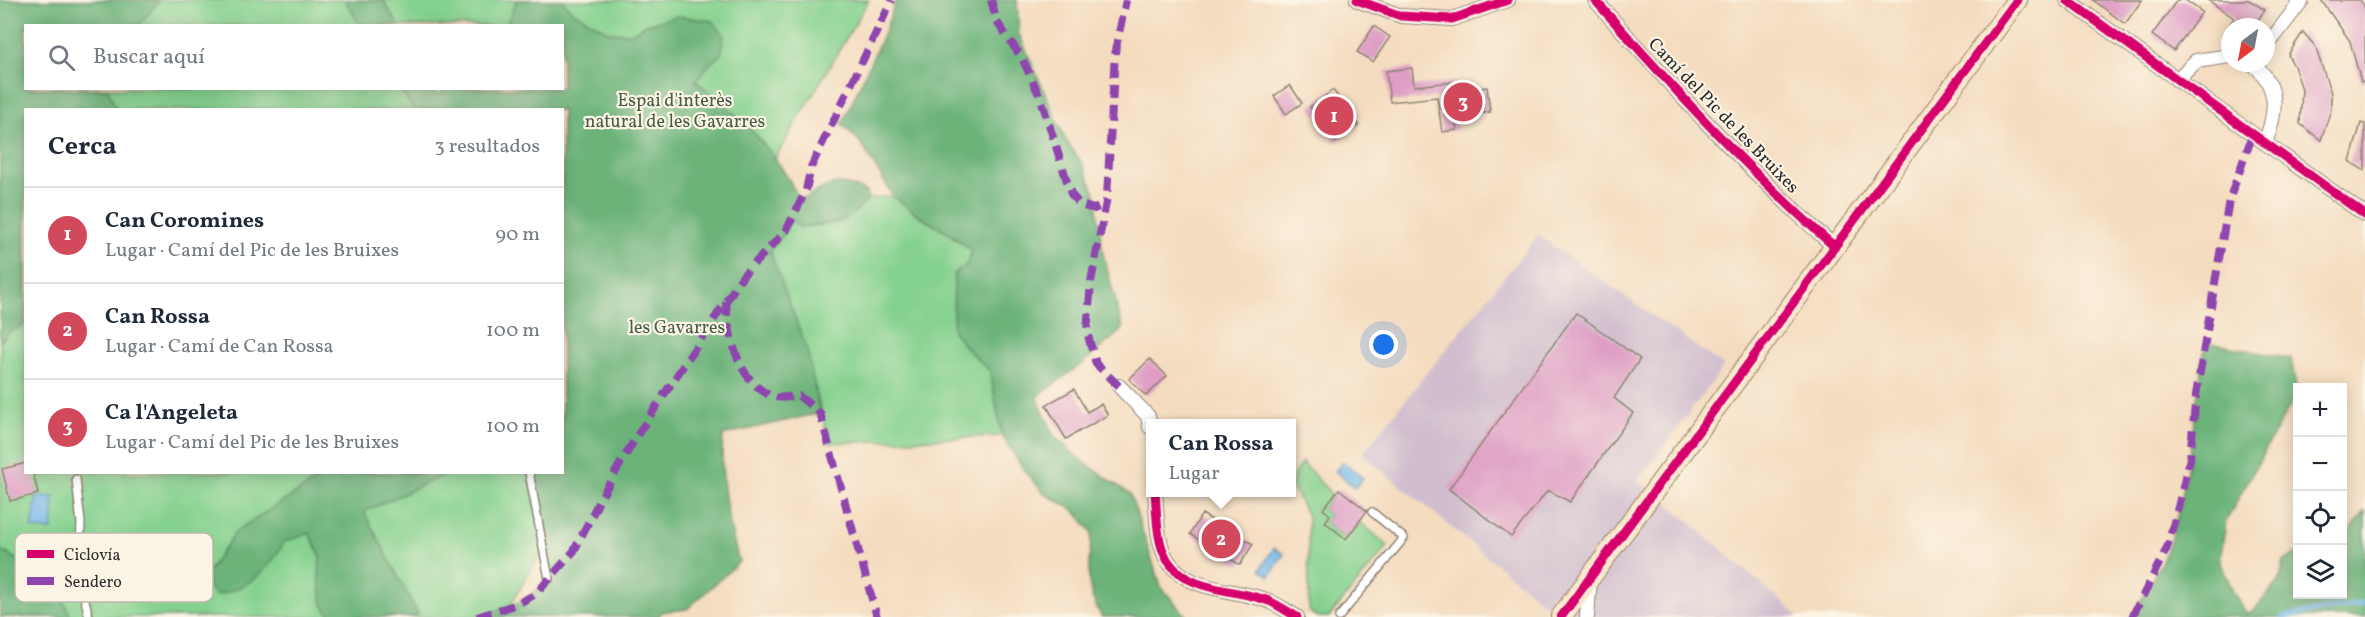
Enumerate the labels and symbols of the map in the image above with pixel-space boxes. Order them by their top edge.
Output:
north arrow [2221,18,2275,72]
street label: Camí del Pic de les Bruixes [1642,33,1804,200]
pin: 3 [1444,80,1482,124]
park label: Espai d'interès natural de les Gavarres [585,89,765,135]
pin: 1 [1314,94,1354,138]
park label: les Gavarres [629,316,725,341]
your location [1369,330,1398,359]
pin: 2 [1202,516,1240,562]
legend [15,533,213,602]
text: Ciclovía [64,545,120,567]
text: Sendero [64,572,122,594]

